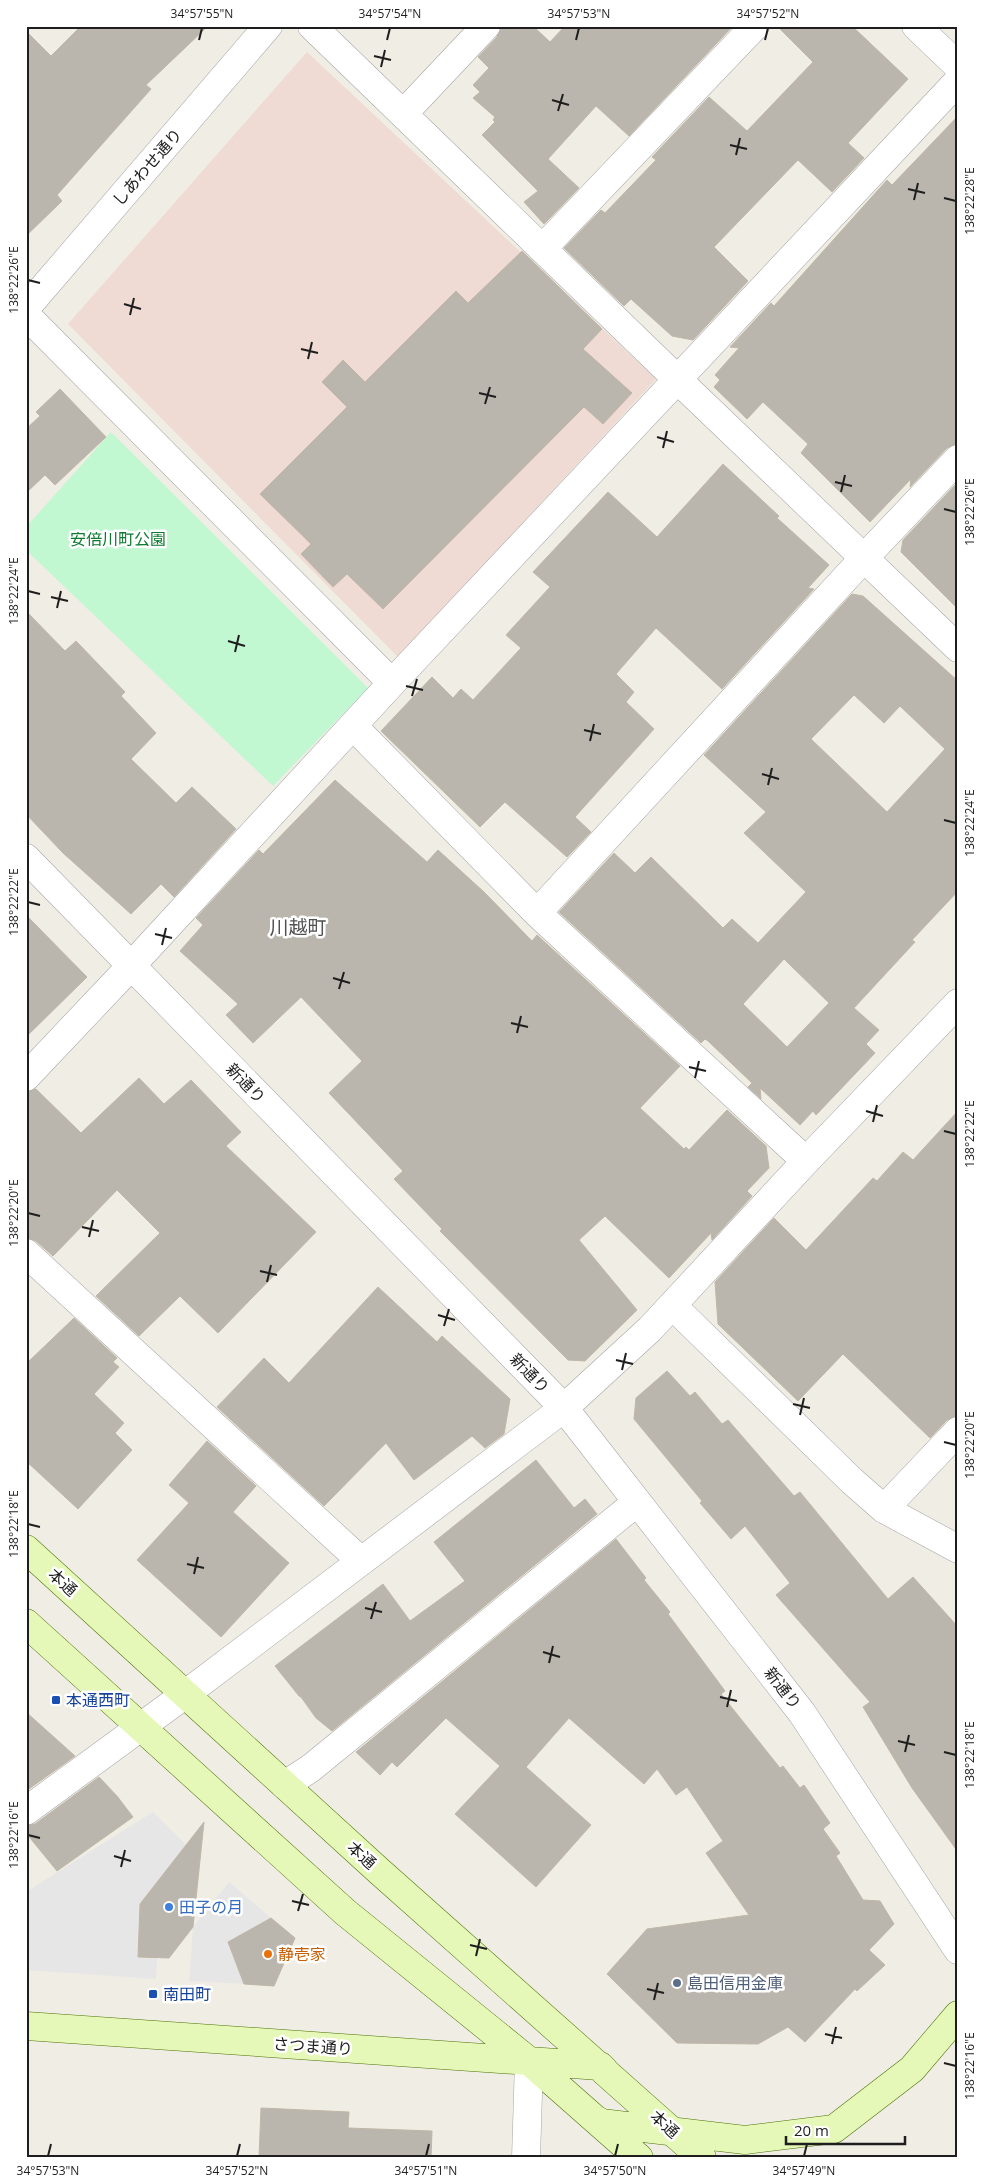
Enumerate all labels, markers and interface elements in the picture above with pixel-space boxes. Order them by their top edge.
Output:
text: 34°57'55"N [171,5,233,22]
text: 34°57'54"N [359,5,421,22]
text: 34°57'53"N [548,5,610,22]
text: 34°57'52"N [737,5,799,22]
street label: しあわせ通り [107,124,187,210]
text: 138°22'28"E [961,167,978,235]
text: 138°22'26"E [5,246,22,314]
text: 138°22'26"E [961,478,978,546]
park label: 安倍川町公園 [70,528,166,550]
text: 138°22'24"E [5,557,22,625]
text: 138°22'24"E [961,789,978,857]
text: 138°22'22"E [5,868,22,936]
district label: 川越町 [269,914,327,940]
street label: 新通り [221,1058,271,1108]
text: 138°22'22"E [961,1100,978,1168]
text: 138°22'20"E [5,1179,22,1247]
street label: 新通り [505,1348,555,1398]
text: 138°22'20"E [961,1411,978,1479]
text: 138°22'18"E [5,1490,22,1558]
street label: 本通 [44,1563,82,1601]
street label: 新通り [760,1662,806,1714]
place label: 本通西町 [66,1689,130,1711]
marker: 本通西町 [50,1694,62,1706]
text: 138°22'18"E [961,1721,978,1789]
text: 138°22'16"E [5,1801,22,1869]
street label: 本通 [343,1836,381,1874]
place label: 田子の月 [179,1896,243,1918]
marker: 田子の月 [163,1901,175,1913]
place label: 静壱家 [278,1943,326,1965]
marker: 静壱家 [262,1948,274,1960]
place label: 島田信用金庫 [687,1972,783,1994]
marker: 島田信用金庫 [671,1977,683,1989]
place label: 南田町 [163,1983,211,2005]
marker: 南田町 [147,1988,159,2000]
street label: さつま通り [272,2032,354,2060]
text: 138°22'16"E [961,2032,978,2100]
street label: 本通 [646,2105,684,2143]
scale bar [786,2114,905,2146]
text: 20 m [794,2120,829,2140]
text: 34°57'53"N [17,2162,79,2179]
text: 34°57'52"N [206,2162,268,2179]
text: 34°57'51"N [395,2162,457,2179]
text: 34°57'50"N [584,2162,646,2179]
text: 34°57'49"N [773,2162,835,2179]

